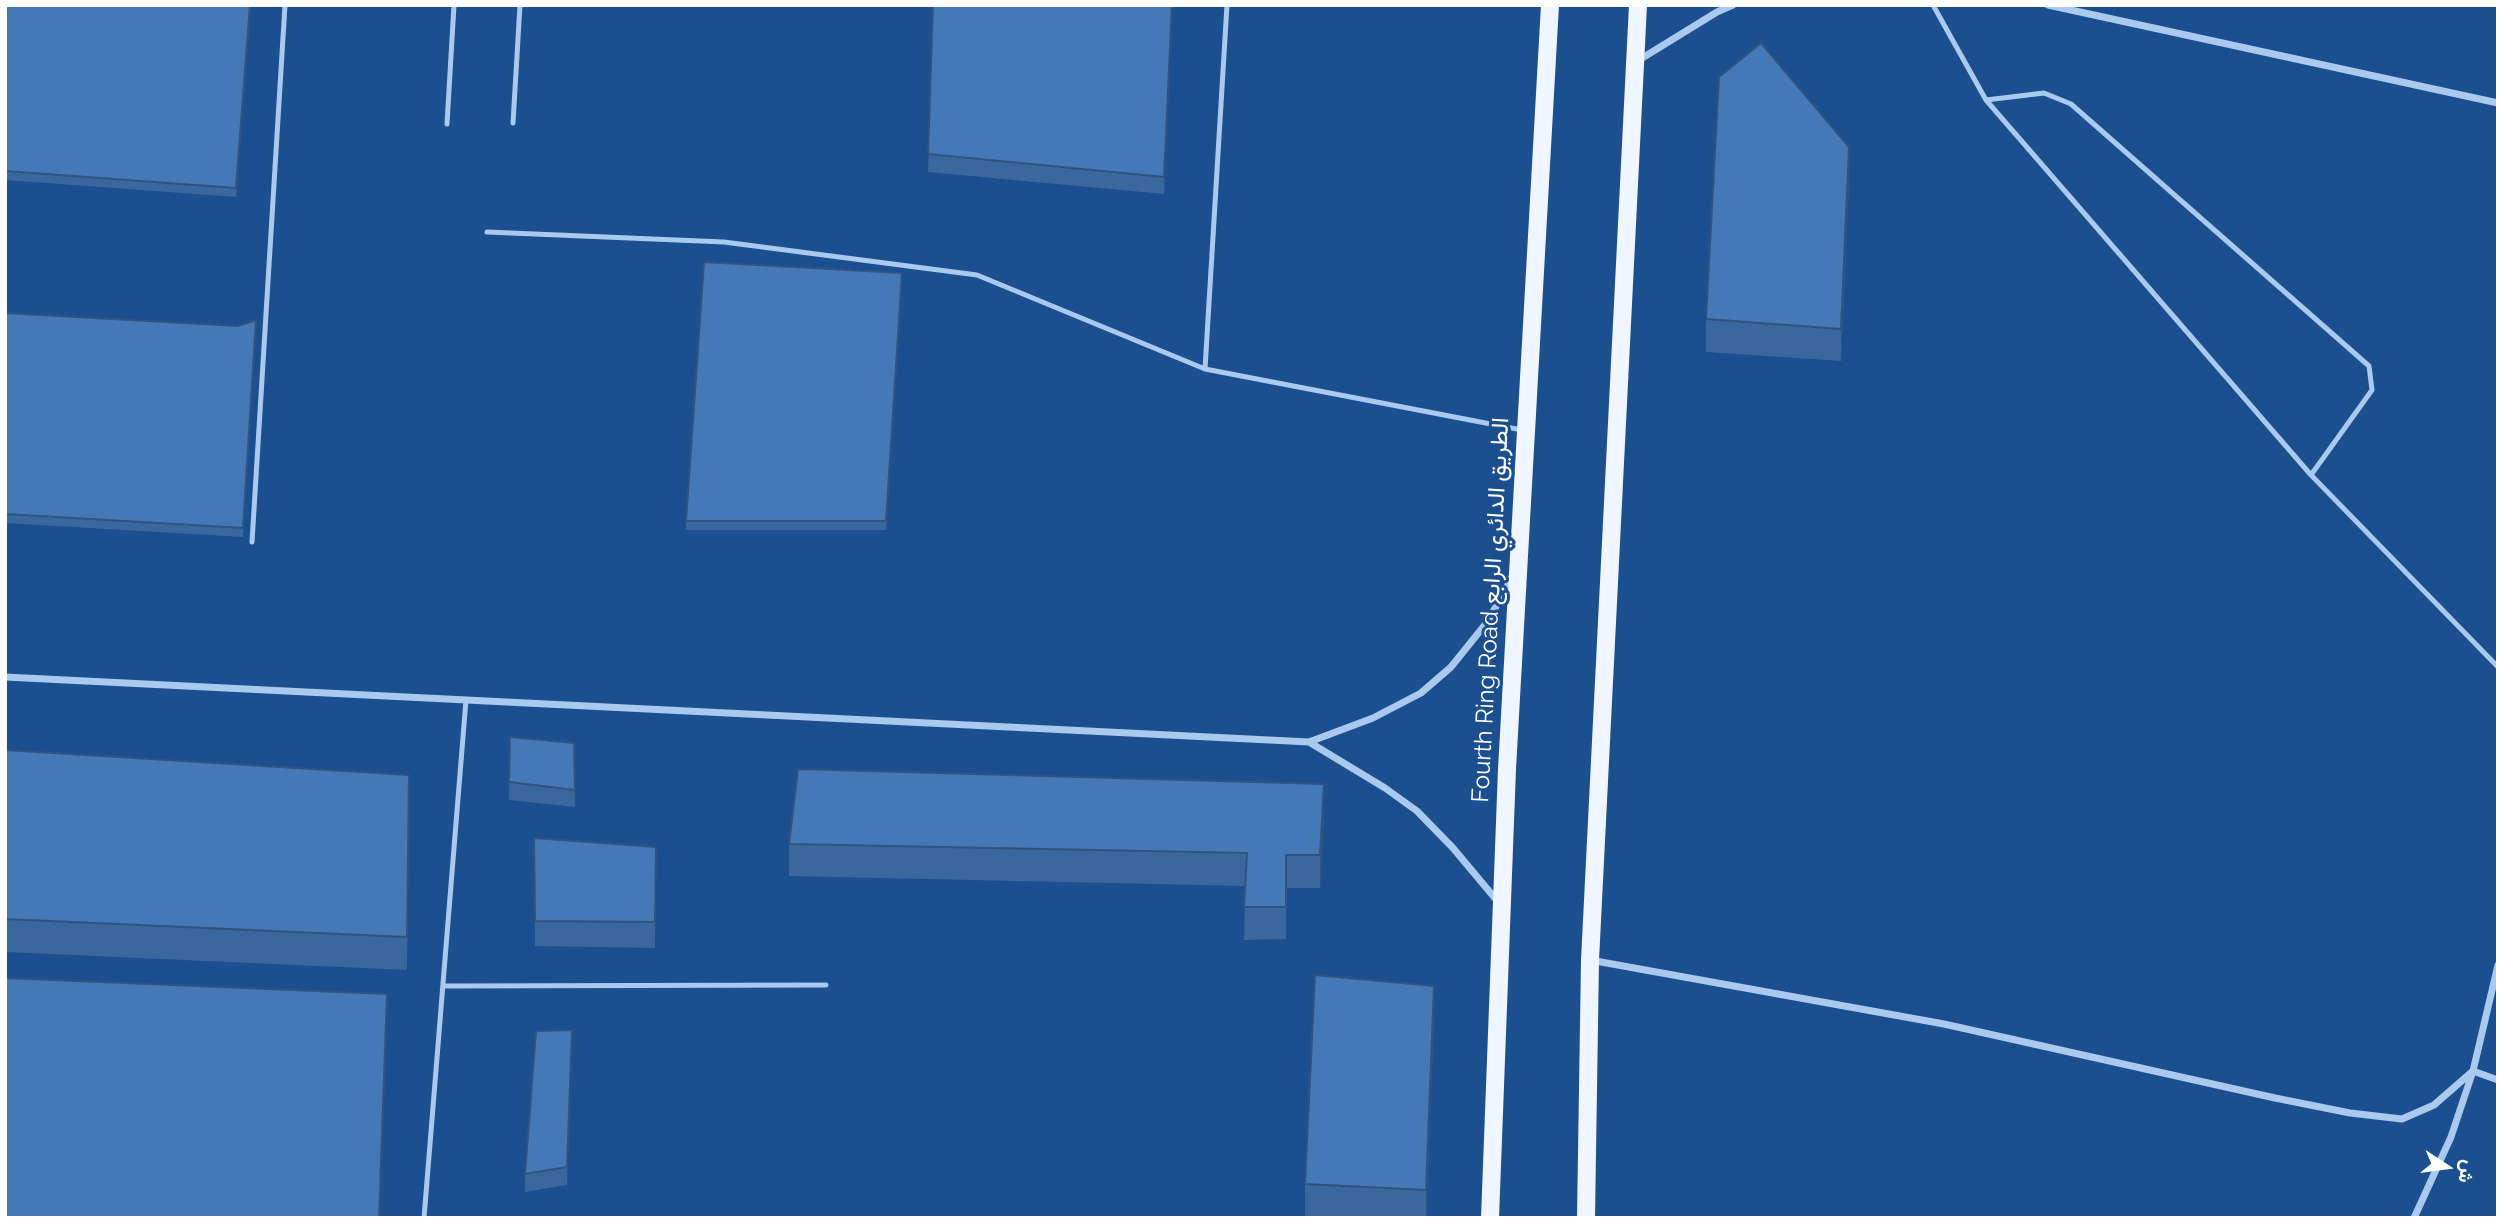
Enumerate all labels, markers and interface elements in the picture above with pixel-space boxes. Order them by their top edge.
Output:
street label: Fourth Ring Road الطريق الدائري الرابع [1467,417,1515,803]
north arrow [2412,1132,2482,1202]
text: ش [2454,1158,2481,1185]

